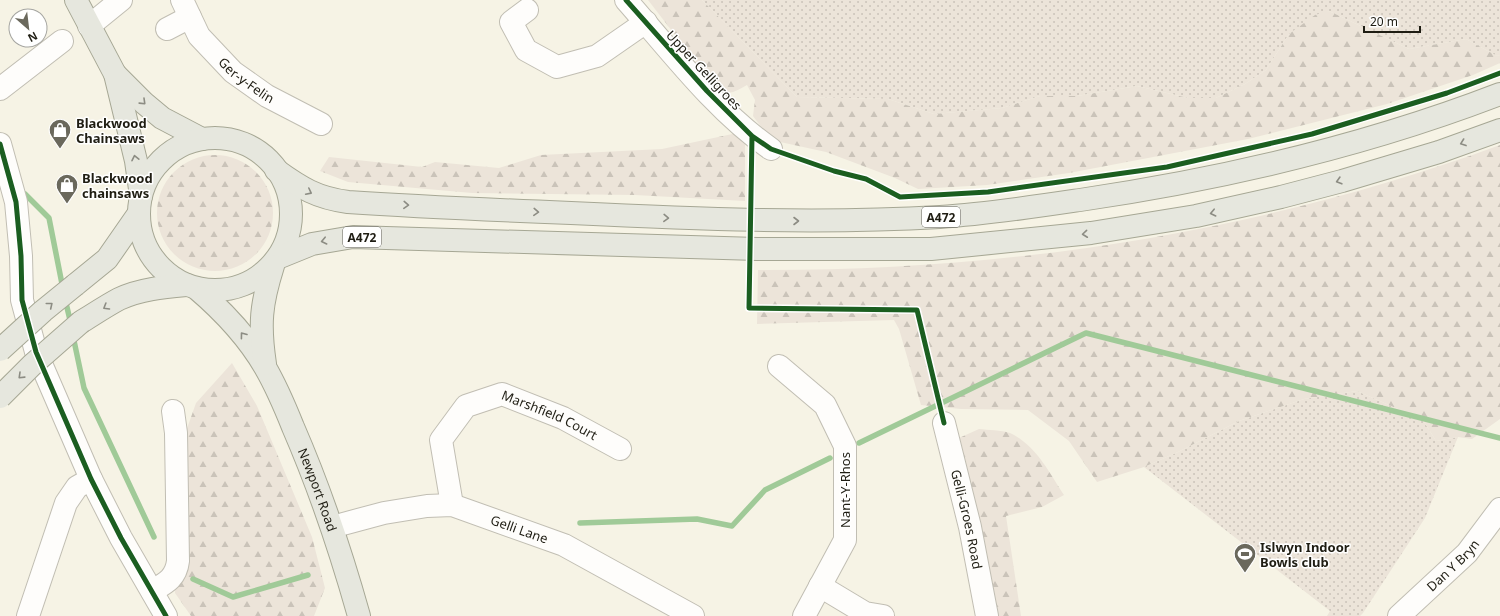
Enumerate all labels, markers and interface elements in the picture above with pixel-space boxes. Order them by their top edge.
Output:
north arrow [8,8,48,48]
scale bar [1364,8,1420,34]
text: 20 m [1370,13,1398,30]
street label: Upper Gelligroes [662,26,746,114]
text: N [25,29,40,46]
street label: Ger-y-Felin [215,53,277,107]
one-way arrow [138,97,146,105]
place label: Blackwood Chainsaws [76,114,147,147]
shop icon: Blackwood Chainsaws [47,117,73,150]
one-way arrow [1460,138,1467,147]
one-way arrow [132,155,140,161]
place label: Blackwood chainsaws [82,169,153,202]
shop icon: Blackwood chainsaws [54,172,80,205]
one-way arrow [1336,176,1343,185]
one-way arrow [305,187,312,195]
one-way arrow [403,201,409,210]
one-way arrow [533,207,539,216]
road number: A472 [922,207,960,227]
one-way arrow [1210,208,1216,216]
one-way arrow [663,213,669,222]
one-way arrow [793,217,799,225]
road number: A472 [343,227,381,247]
one-way arrow [1082,229,1088,238]
one-way arrow [321,237,327,245]
one-way arrow [103,302,110,310]
one-way arrow [46,303,53,310]
one-way arrow [241,332,248,339]
one-way arrow [18,371,26,379]
street label: Marshfield Court [499,386,601,444]
street label: Newport Road [294,445,341,534]
street label: Nant-Y-Rhos [836,452,854,528]
street label: Gelli-Groes Road [947,467,987,571]
street label: Gelli Lane [488,511,551,548]
street label: Dan Y Bryn [1422,536,1483,595]
place label: Islwyn Indoor Bowls club [1260,538,1350,571]
sports icon: Islwyn Indoor Bowls club [1232,541,1258,574]

